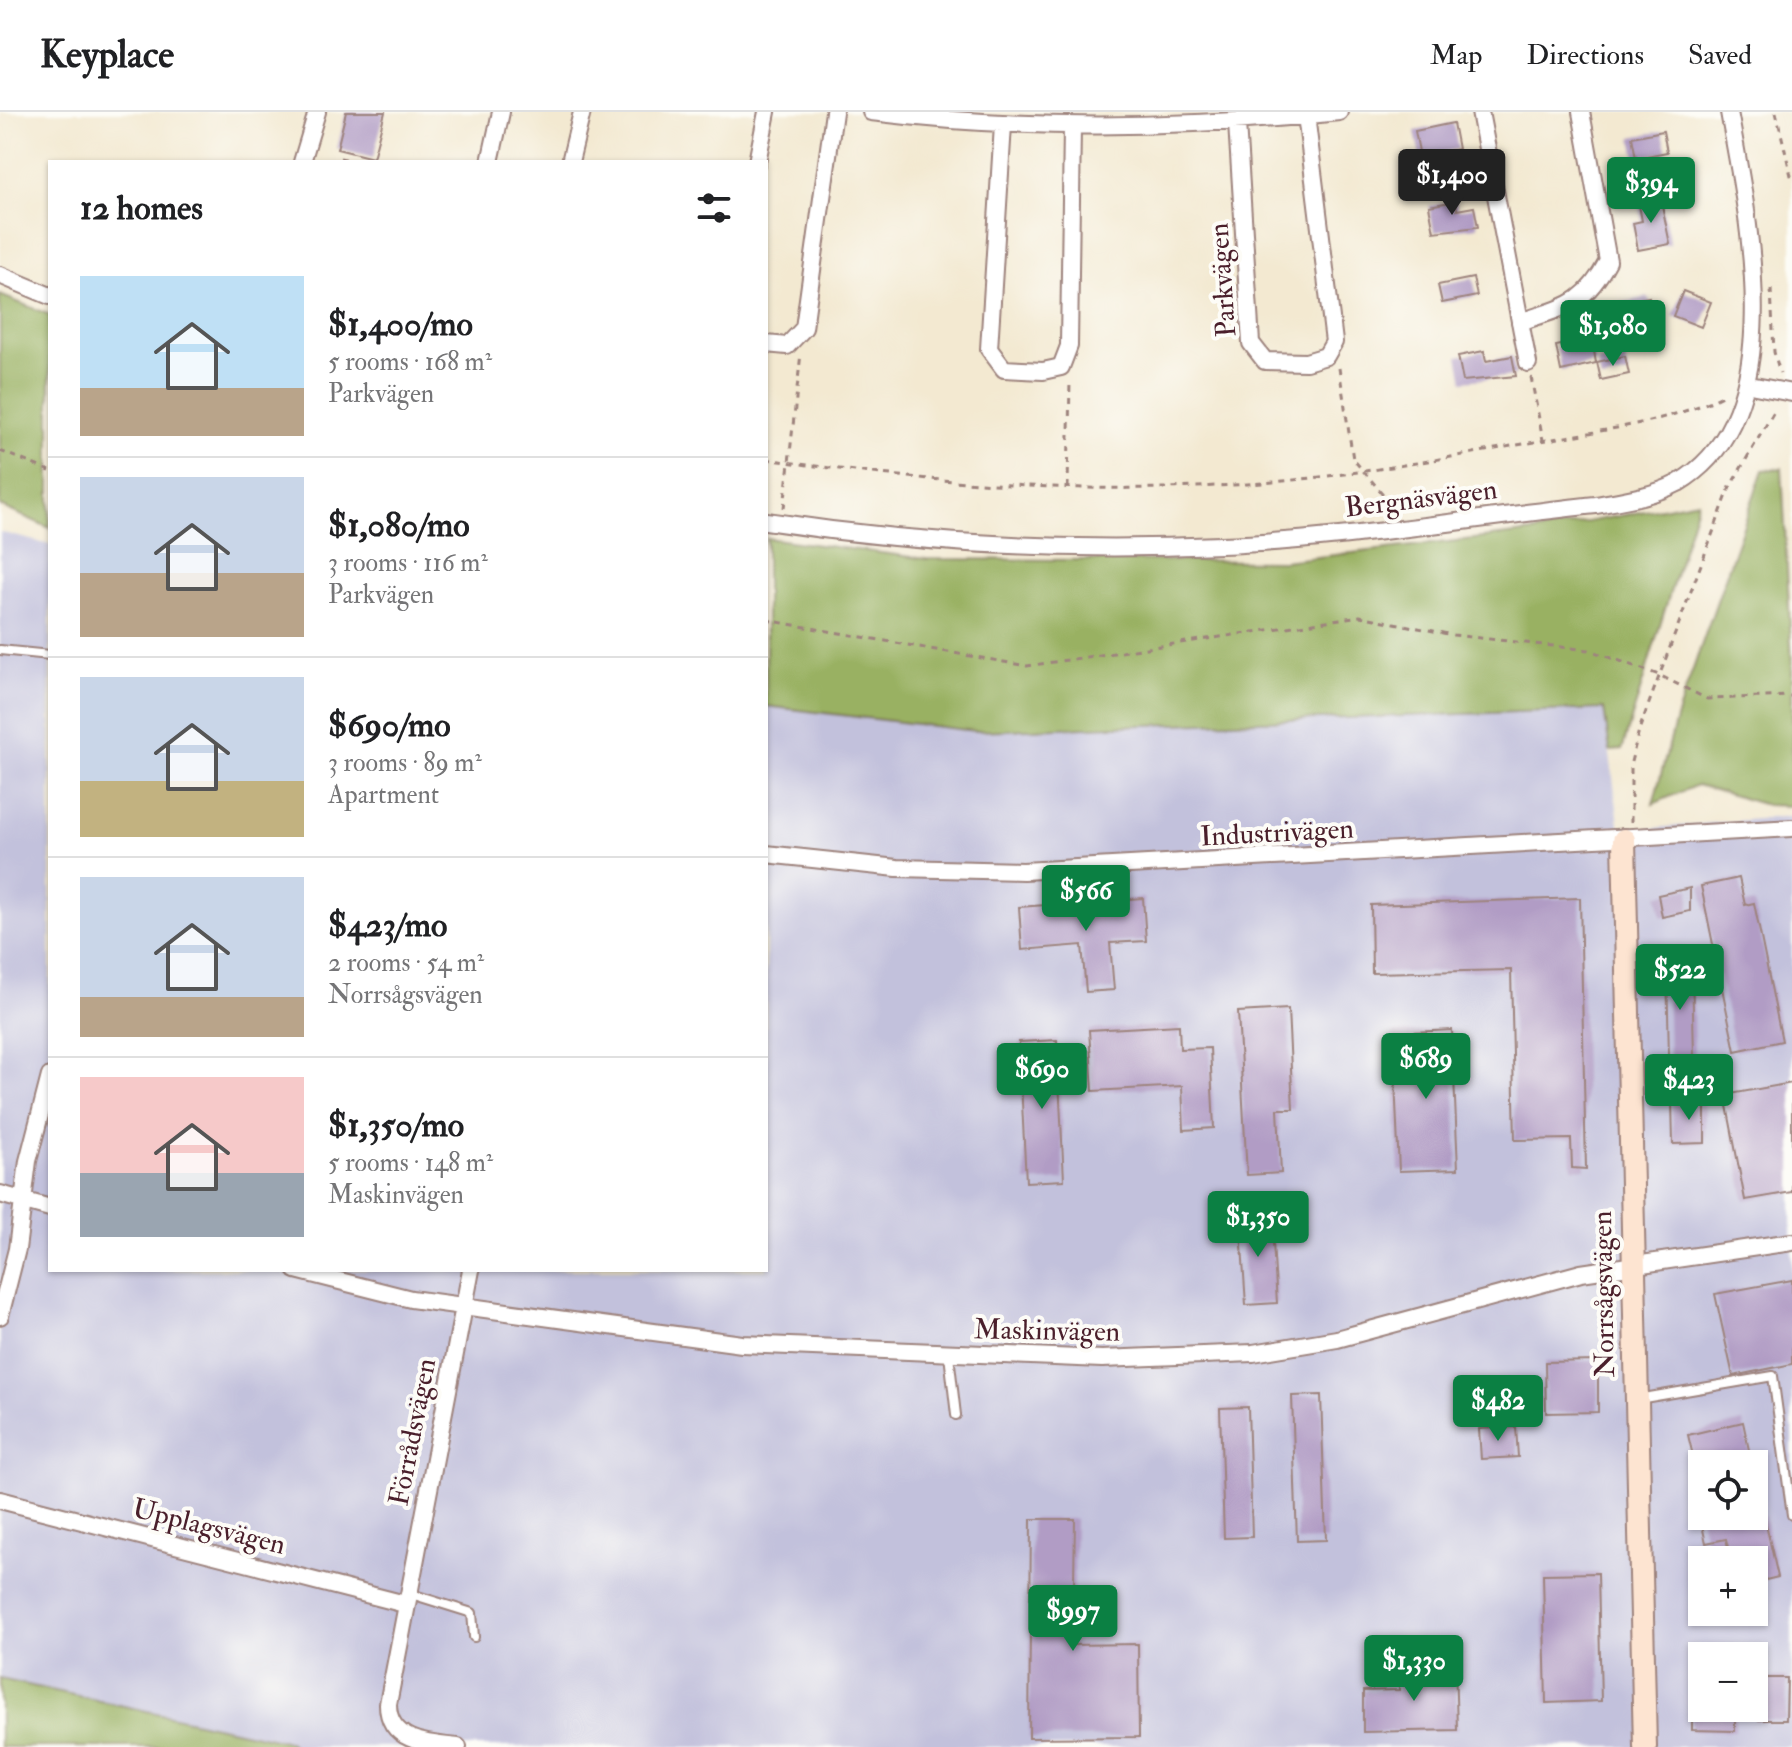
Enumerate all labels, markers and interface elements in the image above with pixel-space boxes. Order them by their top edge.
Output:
text: Keyplace [40,31,174,79]
text: Map [1430,38,1483,73]
text: Directions [1527,38,1644,73]
text: Saved [1688,38,1752,73]
pin: $1,400 [1387,149,1517,217]
pin: $394 [1604,157,1698,225]
text: $1,400 [1416,159,1488,191]
text: $394 [1625,167,1677,199]
icon: filters [692,186,736,230]
text: 12 homes [80,187,203,230]
street label: Parkvägen [1202,222,1244,338]
pin: $1,080 [1548,300,1678,368]
text: $1,400/mo [328,303,473,346]
icon: home [144,308,240,404]
text: $1,080 [1578,310,1648,342]
text: 5 rooms · 168 m² [328,346,492,378]
text: Parkvägen [328,378,434,410]
street label: Bergnäsvägen [1343,472,1499,526]
text: $1,080/mo [328,504,470,547]
icon: home [144,509,240,605]
text: 3 rooms · 116 m² [328,547,488,579]
text: Parkvägen [328,579,434,611]
text: $690/mo [328,704,451,747]
icon: home [144,709,240,805]
text: 3 rooms · 89 m² [328,747,482,779]
text: Apartment [328,779,439,811]
street label: Industrivägen [1199,811,1355,855]
pin: $566 [1039,865,1133,933]
text: $566 [1060,875,1112,907]
text: $423/mo [328,904,447,947]
icon: home [144,909,240,1005]
pin: $522 [1633,944,1727,1012]
text: 2 rooms · 54 m² [328,947,484,979]
text: $522 [1654,954,1706,986]
text: Norrsågsvägen [328,979,483,1011]
pin: $689 [1379,1033,1473,1101]
pin: $690 [995,1043,1089,1111]
text: $689 [1399,1043,1453,1075]
text: $690 [1015,1053,1069,1085]
pin: $423 [1642,1054,1736,1122]
text: $423 [1663,1064,1715,1096]
text: $1,350/mo [328,1104,464,1147]
icon: home [144,1109,240,1205]
text: 5 rooms · 148 m² [328,1147,493,1179]
text: Maskinvägen [328,1179,464,1211]
pin: $1,350 [1193,1191,1323,1259]
text: $1,350 [1226,1201,1290,1233]
street label: Norrsågsvägen [1585,1210,1623,1378]
street label: Maskinvägen [974,1312,1120,1350]
street label: Förrådsvägen [382,1355,444,1509]
pin: $482 [1451,1375,1545,1443]
text: $482 [1471,1385,1525,1417]
map controls [1688,1450,1768,1722]
button: locate [1688,1450,1768,1530]
street label: Upplagsvägen [129,1491,289,1563]
button: + [1688,1546,1768,1626]
pin: $997 [1026,1585,1120,1653]
text: $997 [1046,1595,1100,1627]
pin: $1,330 [1349,1635,1479,1703]
button: − [1688,1642,1768,1722]
text: $1,330 [1382,1645,1446,1677]

